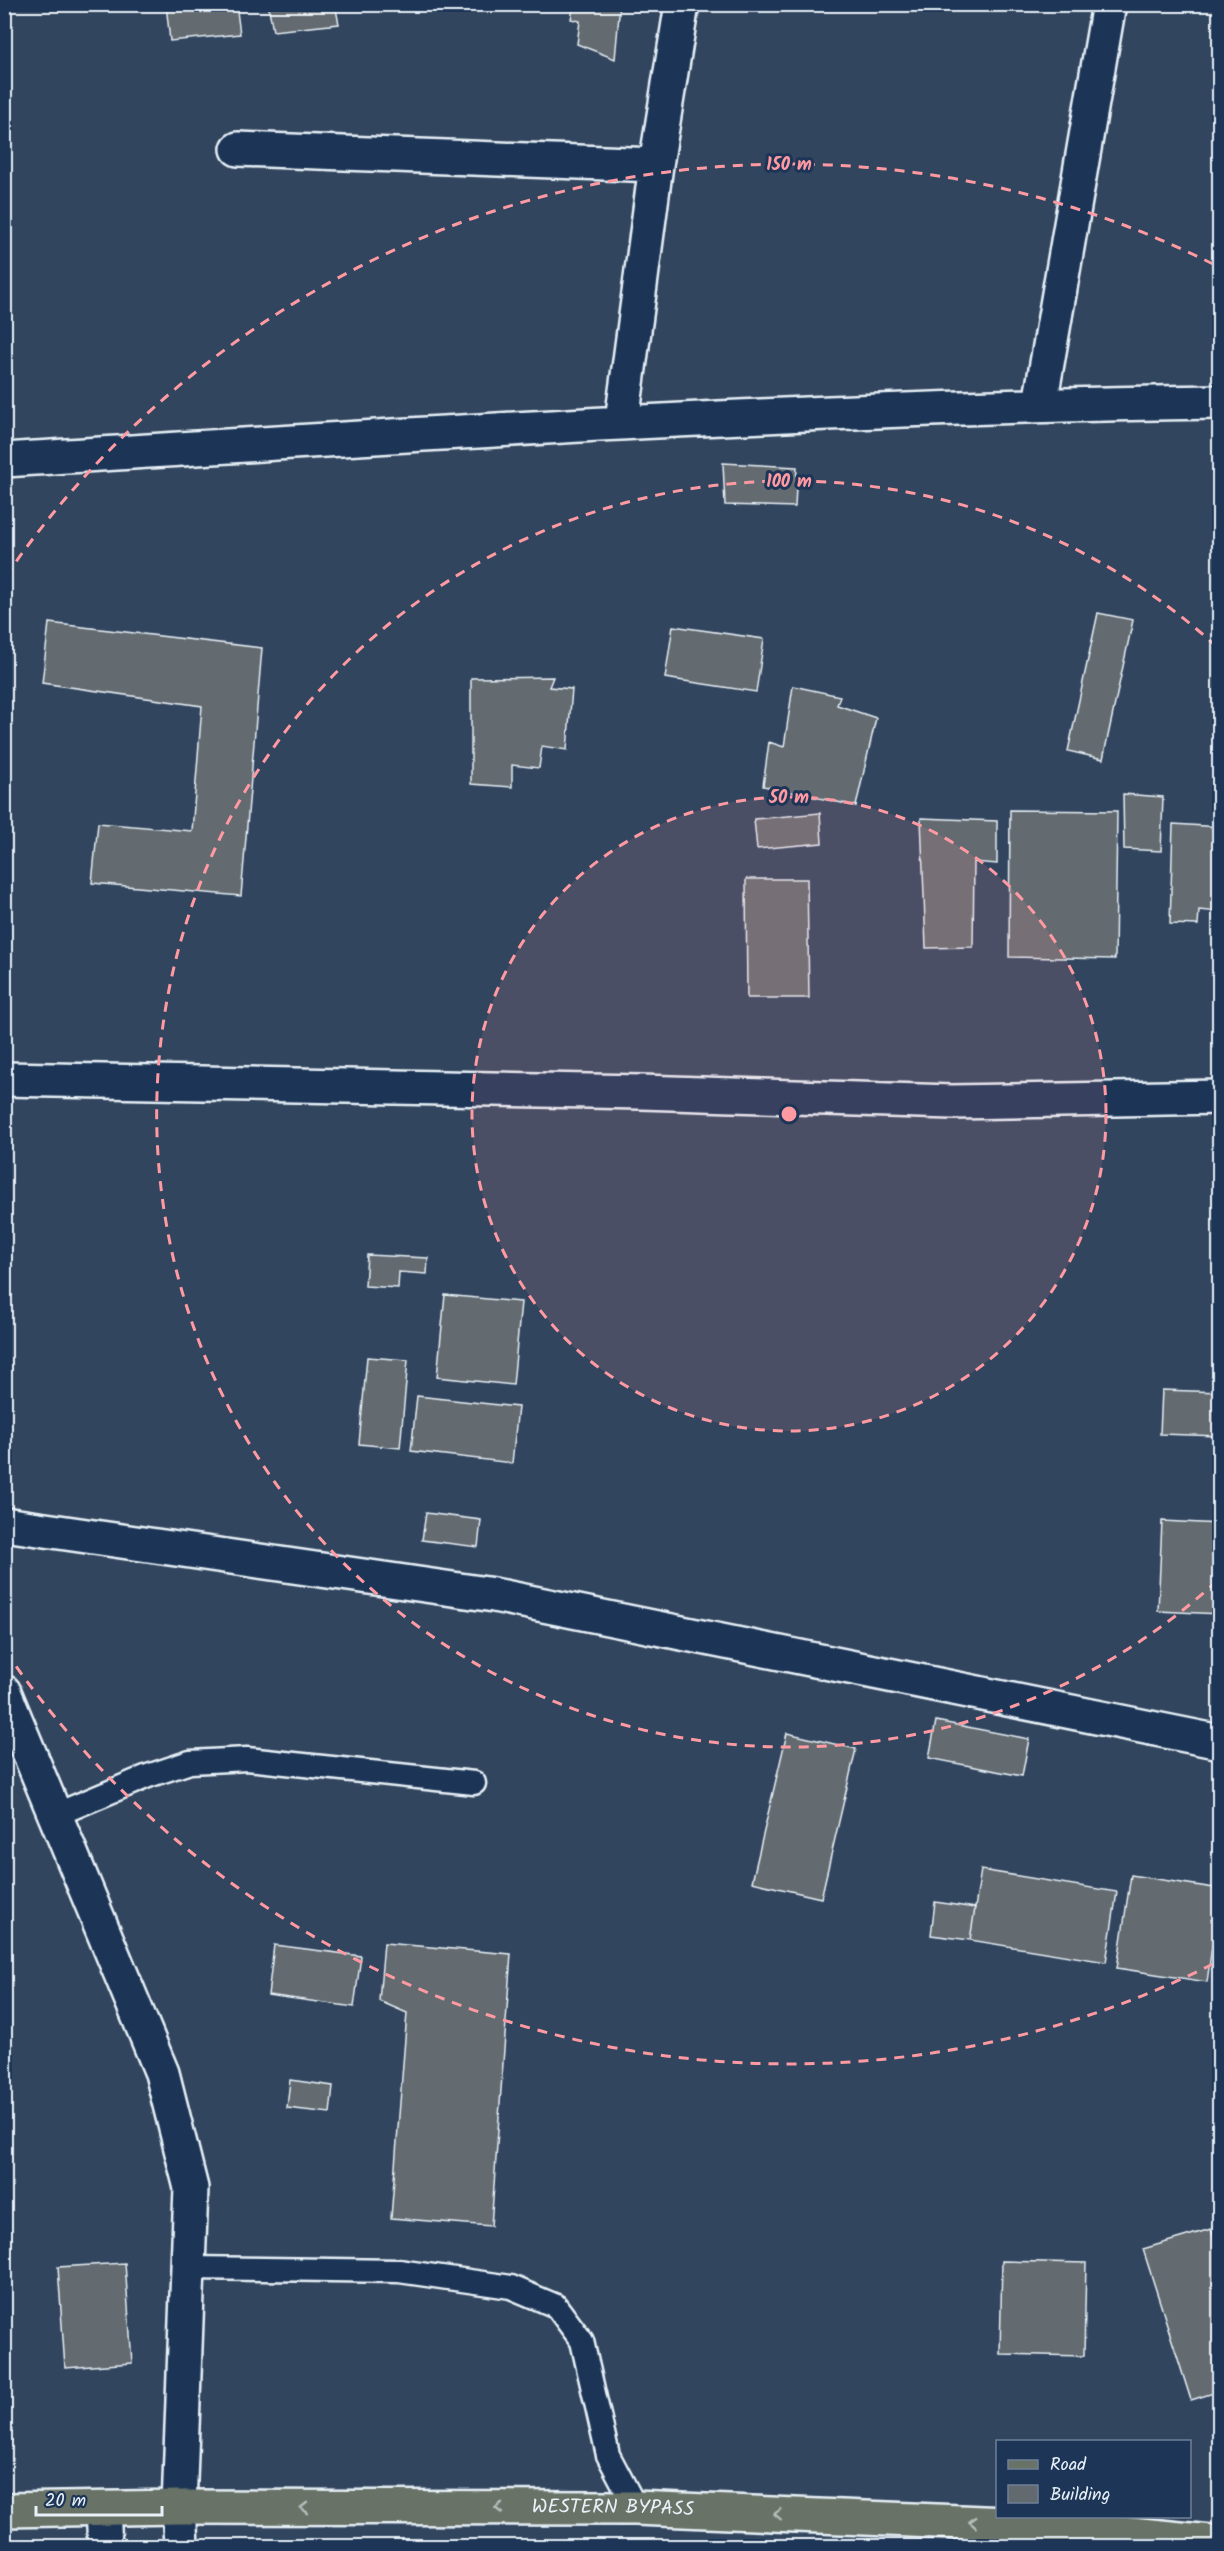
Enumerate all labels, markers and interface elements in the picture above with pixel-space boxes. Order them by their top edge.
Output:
text: 150 m [766,151,812,180]
text: 100 m [766,468,812,497]
text: 50 m [768,784,809,813]
centre of rings [779,1104,799,1124]
legend [996,2440,1191,2518]
text: Road [1050,2451,1087,2480]
scale bar [36,2479,162,2517]
text: Building [1050,2481,1110,2510]
text: 20 m [45,2487,86,2516]
street label: WESTERN BYPASS [532,2492,695,2527]
one-way arrow [300,2502,309,2514]
one-way arrow [495,2502,504,2514]
one-way arrow [774,2507,783,2520]
one-way arrow [968,2516,977,2529]

